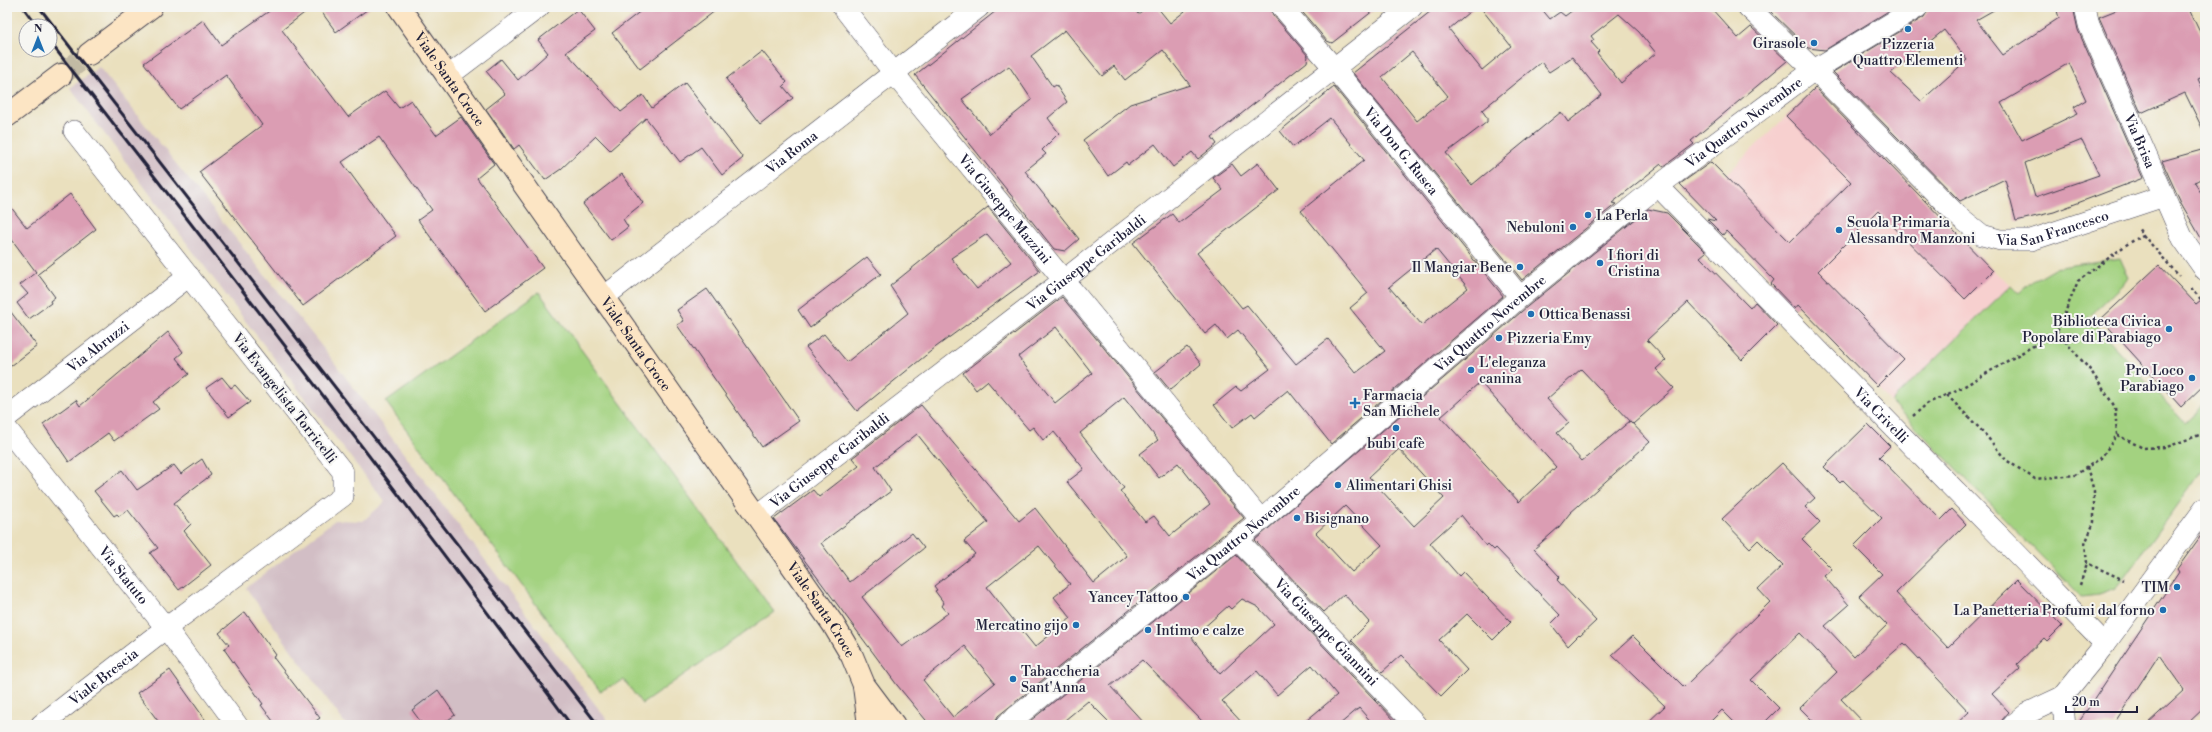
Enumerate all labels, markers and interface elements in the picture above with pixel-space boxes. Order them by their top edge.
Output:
north arrow [18,18,58,58]
text: N [34,22,43,36]
marker: Pizzeria Quattro Elementi [1903,24,1913,34]
street label: Viale Santa Croce [409,28,488,130]
place label: Girasole [1753,35,1806,53]
place label: Pizzeria Quattro Elementi [1853,36,1964,70]
marker: Girasole [1809,38,1819,48]
street label: Via Quattro Novembre [1682,74,1807,173]
street label: Via Don G. Rusca [1359,103,1442,200]
street label: Via Brisa [2119,110,2159,172]
street label: Via Roma [762,127,822,179]
street label: Via Giuseppe Mazzini [953,150,1055,268]
place label: La Perla [1596,207,1649,225]
street label: Via San Francesco [1995,207,2112,250]
marker: La Perla [1583,210,1593,220]
street label: Via Giuseppe Garibaldi [1023,211,1150,316]
place label: Scuola Primaria Alessandro Manzoni [1846,214,1976,248]
place label: Nebuloni [1507,219,1565,237]
marker: Nebuloni [1568,222,1578,232]
marker: Scuola Primaria Alessandro Manzoni [1834,225,1844,235]
place label: I fiori di Cristina [1608,247,1661,281]
marker: I fiori di Cristina [1595,258,1605,268]
place label: Il Mangiar Bene [1412,259,1512,277]
marker: Il Mangiar Bene [1515,262,1525,272]
street label: Via Quattro Novembre [1430,272,1550,377]
street label: Viale Santa Croce [595,293,675,395]
place label: Ottica Benassi [1539,306,1631,324]
marker: Ottica Benassi [1526,309,1536,319]
place label: Biblioteca Civica Popolare di Parabiago [2022,313,2162,347]
street label: Via Abruzzi [63,317,133,378]
marker: Biblioteca Civica Popolare di Parabiago [2164,324,2174,334]
street label: Via Evangelista Torricelli [227,329,341,468]
place label: Pizzeria Emy [1507,330,1591,348]
marker: Pizzeria Emy [1494,333,1504,343]
place label: L'eleganza canina [1479,354,1547,388]
place label: Pro Loco Parabiago [2120,362,2184,396]
marker: L'eleganza canina [1466,365,1476,375]
marker: Pro Loco Parabiago [2187,373,2197,383]
street label: Via Crivelli [1849,383,1912,448]
place label: Farmacia San Michele [1363,387,1440,421]
marker: Farmacia San Michele [1350,398,1360,408]
street label: Via Giuseppe Garibaldi [766,409,894,513]
marker: bubi cafè [1391,423,1401,433]
place label: bubi cafè [1367,435,1425,453]
place label: Alimentari Ghisi [1345,477,1453,495]
marker: Alimentari Ghisi [1333,480,1343,490]
street label: Via Quattro Novembre [1183,482,1304,587]
place label: Bisignano [1304,510,1369,528]
marker: Bisignano [1292,513,1302,523]
street label: Via Statuto [94,542,152,609]
street label: Viale Santa Croce [782,558,859,661]
street label: Via Giuseppe Giannini [1269,574,1382,690]
place label: TIM [2141,579,2170,597]
marker: TIM [2172,582,2182,592]
place label: Yancey Tattoo [1088,589,1178,607]
marker: Yancey Tattoo [1181,592,1191,602]
place label: La Panetteria Profumi dal forno [1954,602,2155,620]
marker: La Panetteria Profumi dal forno [2158,605,2168,615]
place label: Mercatino gijo [976,617,1068,635]
marker: Mercatino gijo [1071,620,1081,630]
place label: Intimo e calze [1156,622,1244,640]
marker: Intimo e calze [1143,625,1153,635]
street label: Viale Brescia [65,644,143,710]
place label: Tabaccheria Sant'Anna [1021,663,1101,697]
marker: Tabaccheria Sant'Anna [1008,674,1018,684]
scale bar [2066,688,2137,714]
text: 20 m [2072,695,2100,710]

